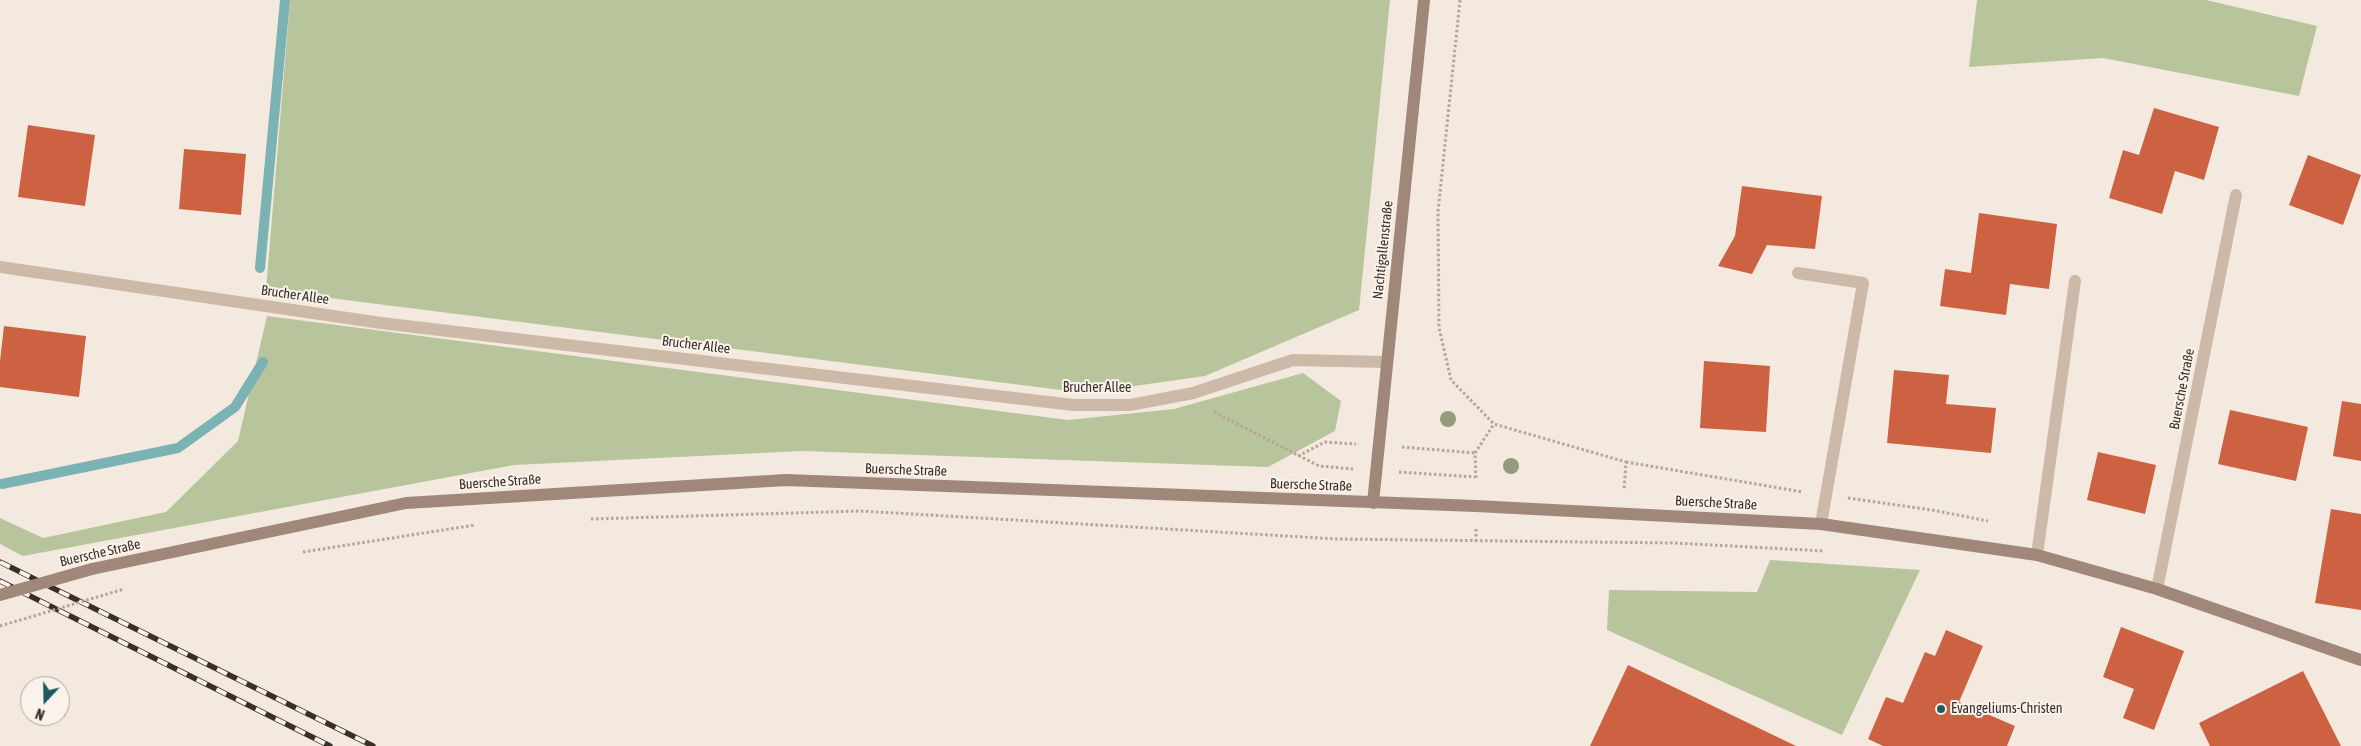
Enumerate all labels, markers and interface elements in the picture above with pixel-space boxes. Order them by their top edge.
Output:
street label: Nachtigallenstraße [1369,200,1397,300]
street label: Brucher Allee [260,282,330,308]
street label: Brucher Allee [661,332,731,358]
street label: Buersche Straße [2166,347,2198,431]
street label: Brucher Allee [1063,380,1131,396]
street label: Buersche Straße [865,460,947,480]
street label: Buersche Straße [458,471,542,493]
street label: Buersche Straße [1270,475,1352,495]
street label: Buersche Straße [1674,492,1758,514]
street label: Buersche Straße [58,536,142,570]
north arrow [20,676,70,726]
place label: Evangeliums-Christen [1951,701,2063,717]
marker: Evangeliums-Christen [1935,703,1947,715]
text: N [33,705,47,723]

